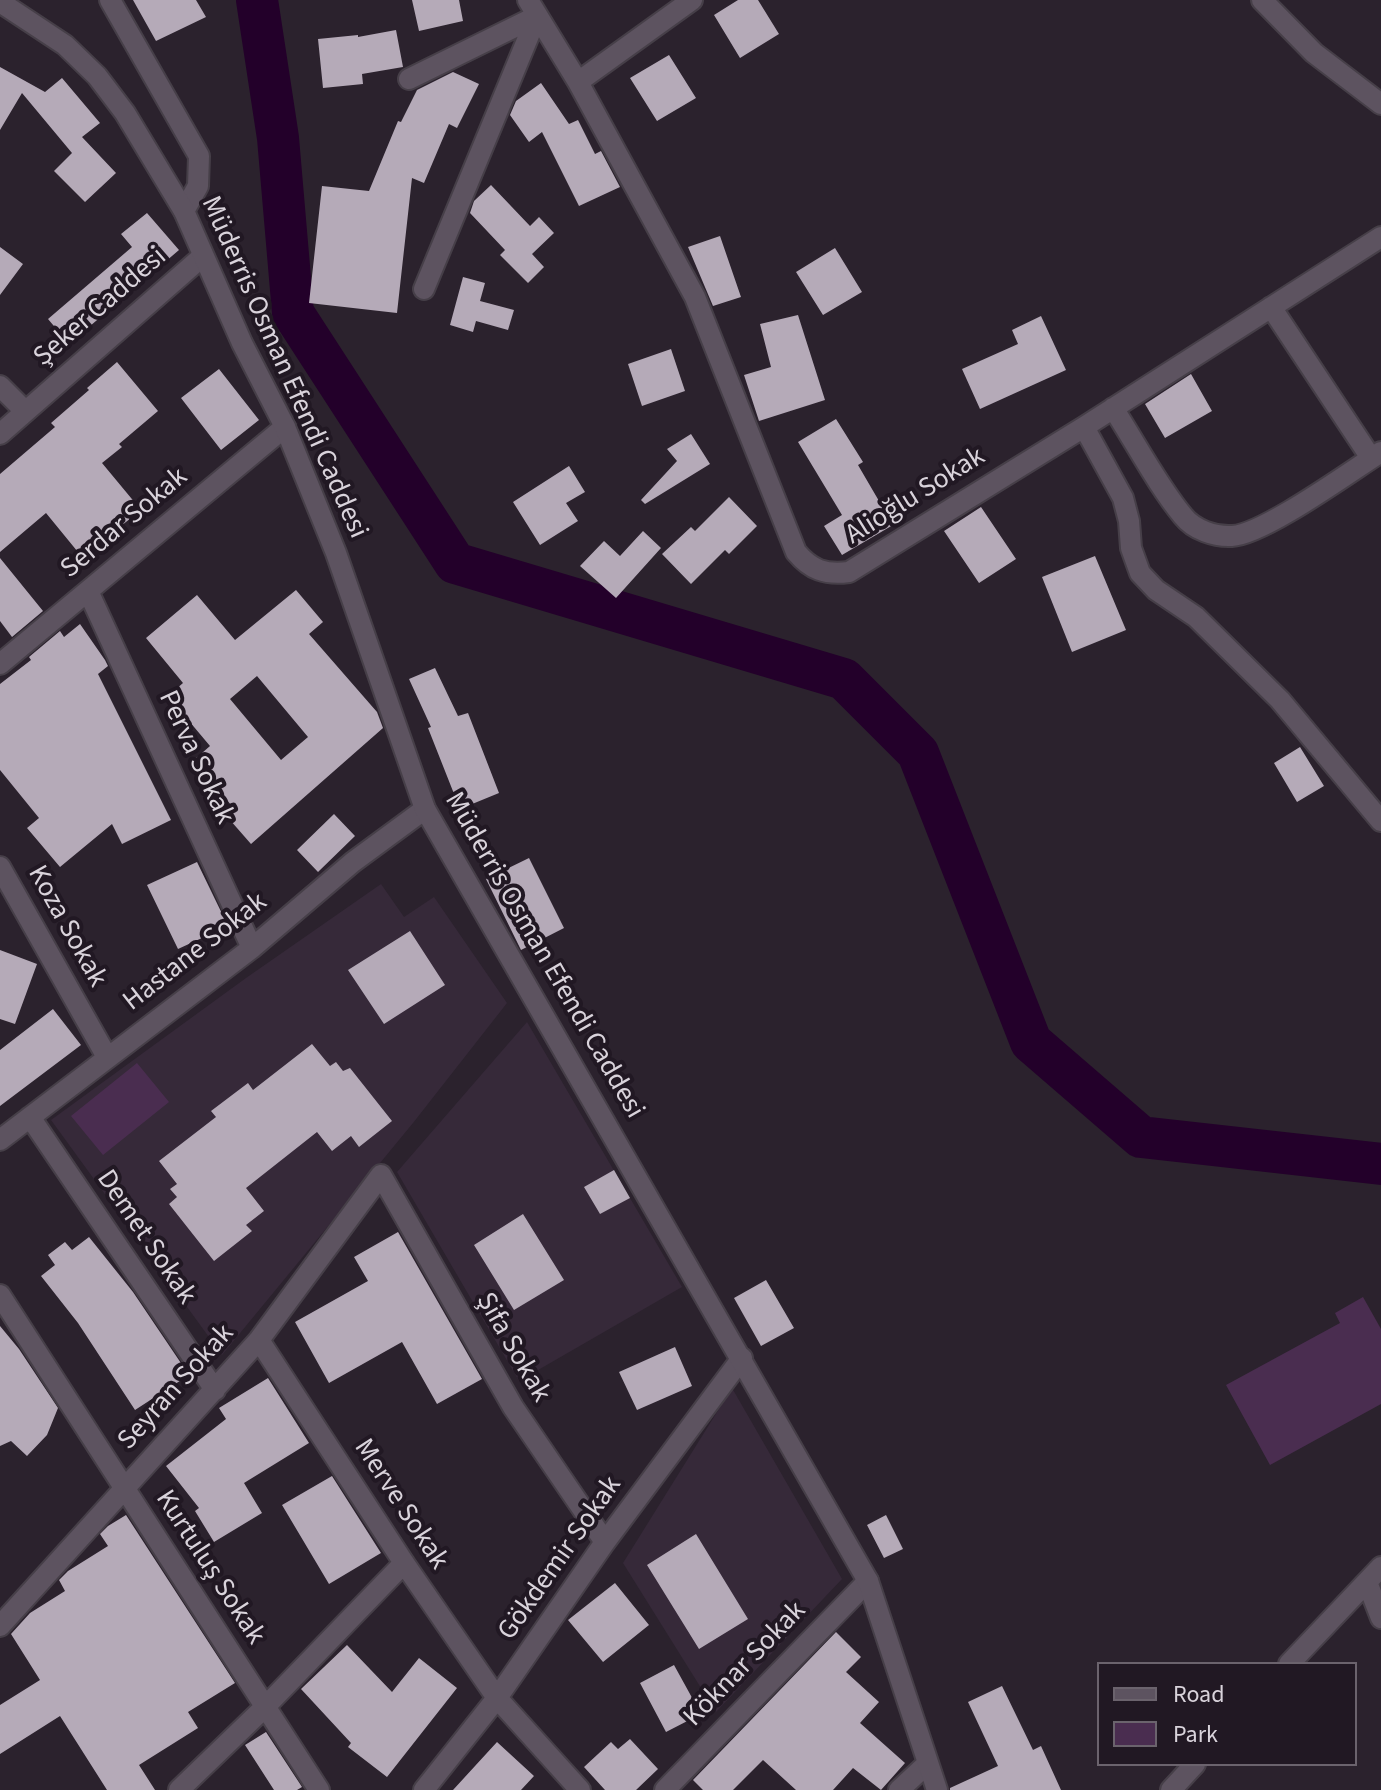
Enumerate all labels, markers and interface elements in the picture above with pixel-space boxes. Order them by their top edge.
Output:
street label: Müderris Osman Efendi Caddesi [192,192,374,544]
street label: Şeker Caddesi [28,241,174,375]
street label: Alioğlu Sokak [840,441,992,553]
street label: Serdar Sokak [55,461,195,587]
street label: Perva Sokak [149,686,241,830]
street label: Müderris Osman Efendi Caddesi [436,787,650,1125]
street label: Koza Sokak [19,860,113,994]
street label: Hastane Sokak [117,887,275,1019]
street label: Demet Sokak [88,1164,202,1312]
street label: Şifa Sokak [467,1287,557,1409]
street label: Seyran Sokak [112,1318,242,1458]
street label: Merve Sokak [345,1433,455,1577]
street label: Gökdemir Sokak [492,1471,630,1647]
street label: Kurtuluş Sokak [147,1485,271,1651]
street label: Köknar Sokak [678,1595,814,1735]
legend [1097,1662,1357,1766]
text: Road [1173,1677,1225,1712]
text: Park [1173,1717,1218,1752]

